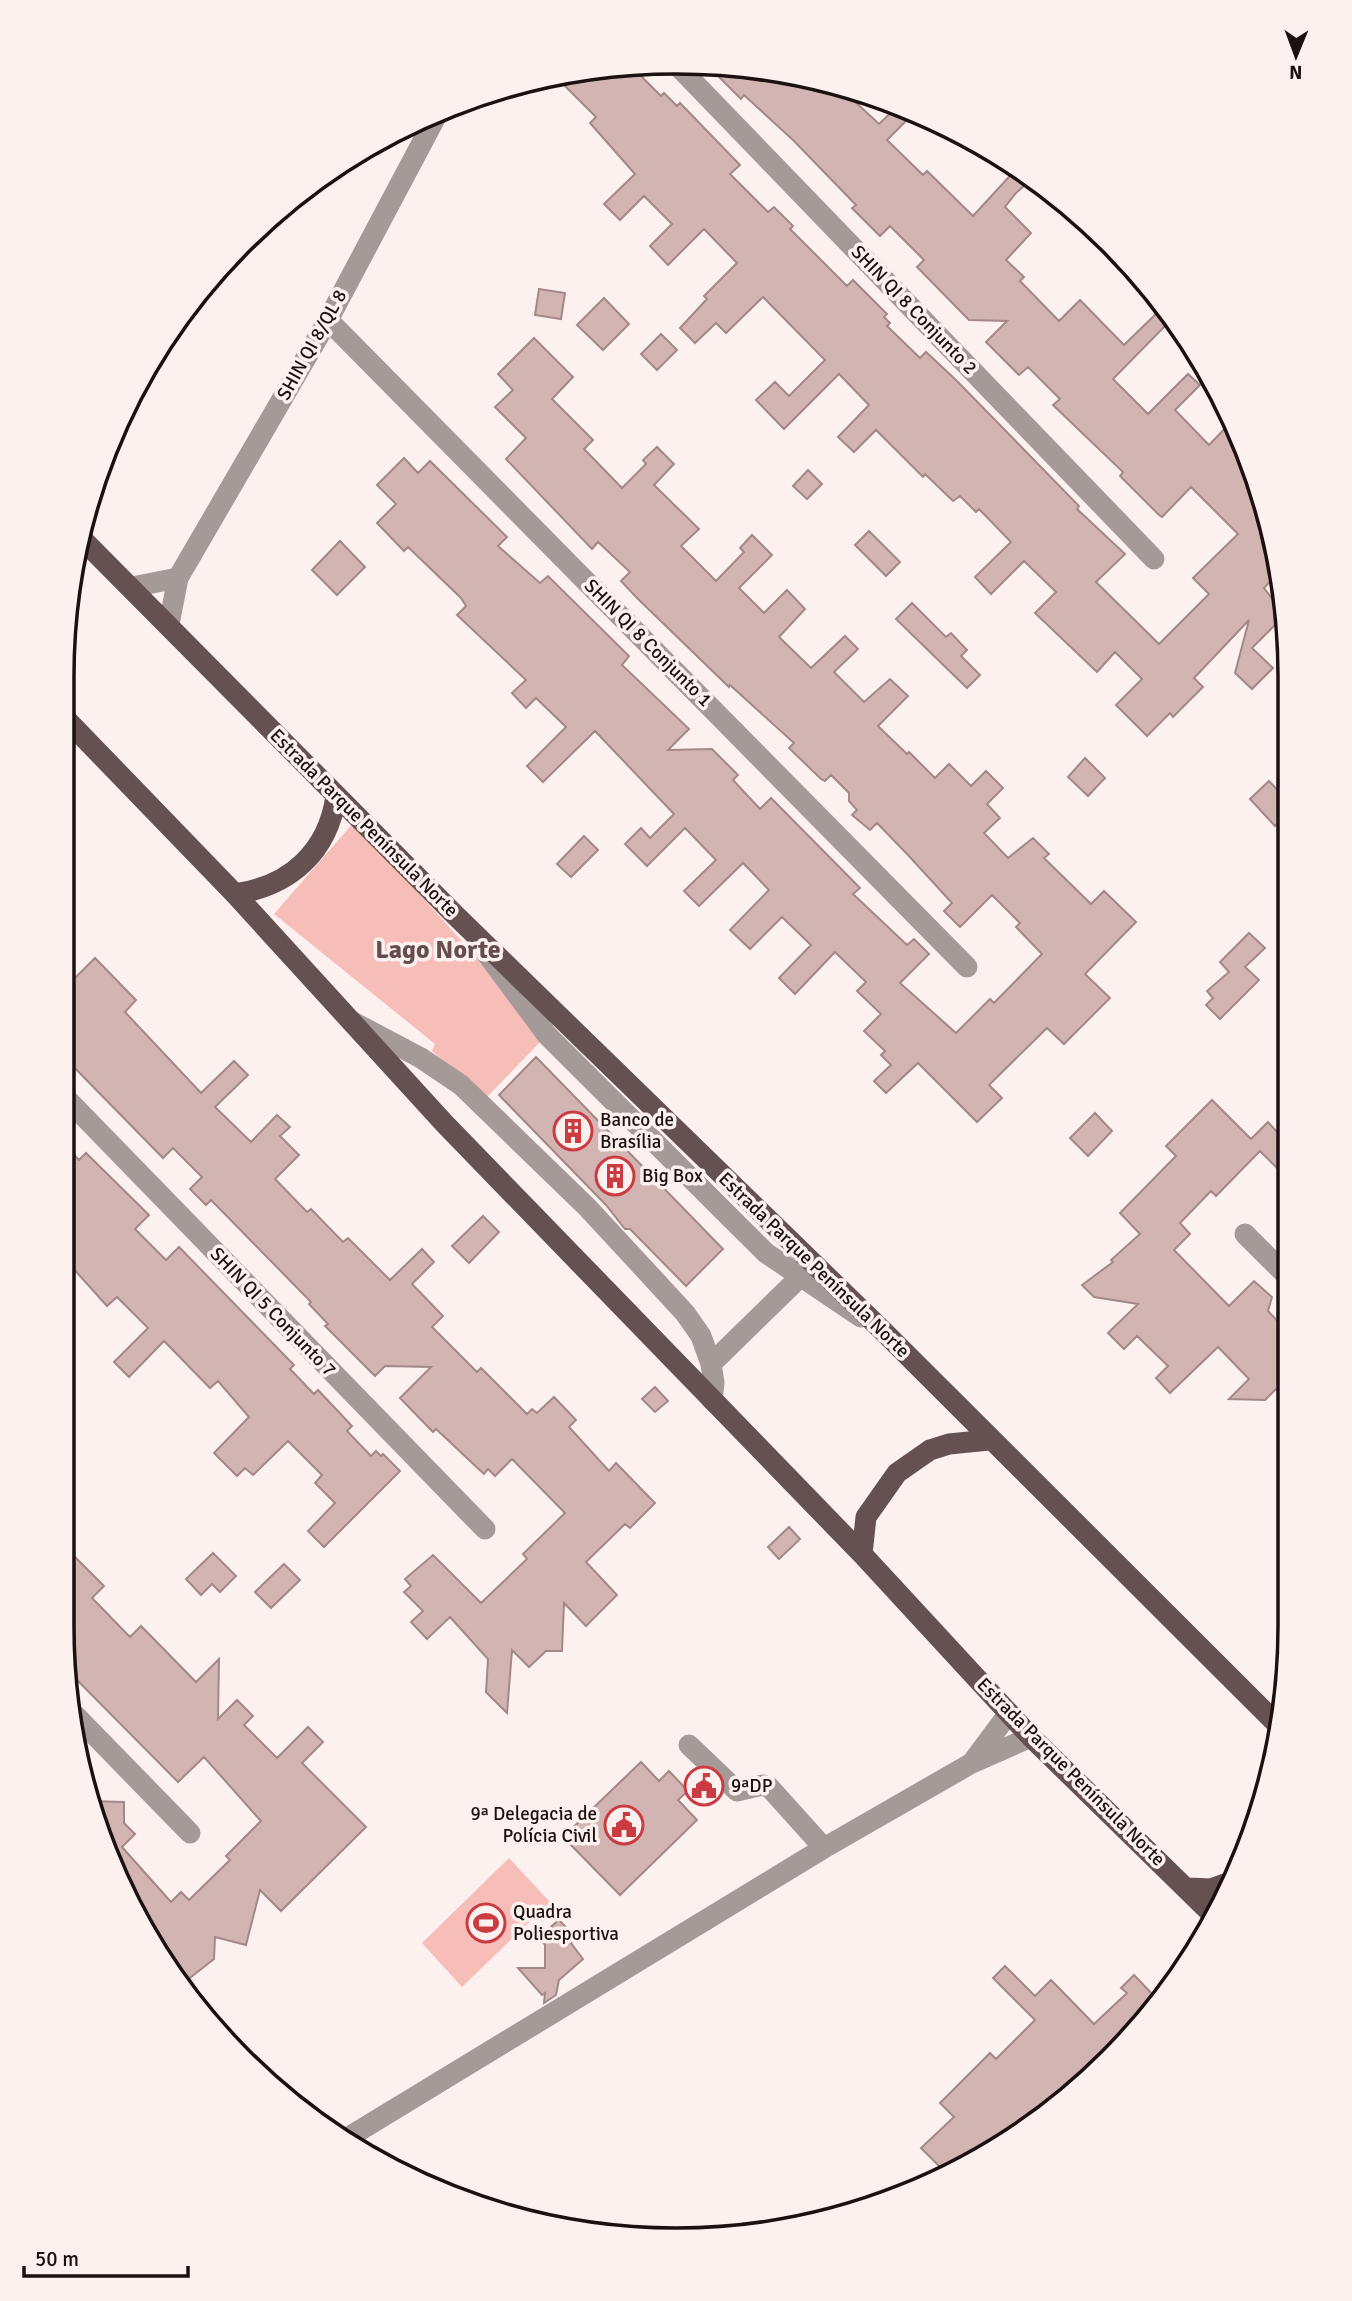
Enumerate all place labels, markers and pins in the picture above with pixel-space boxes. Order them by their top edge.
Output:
place label: Banco de Brasília [600,1108,674,1154]
building icon: Banco de Brasília [552,1110,594,1152]
building icon: Big Box [594,1155,636,1197]
place label: Big Box [642,1164,703,1188]
public building icon: 9ªDP [683,1765,725,1807]
place label: 9ªDP [731,1774,773,1798]
place label: 9ª Delegacia de Polícia Civil [471,1802,597,1848]
public building icon: 9ª Delegacia de Polícia Civil [603,1804,645,1846]
place label: Quadra Poliesportiva [513,1900,619,1946]
sports icon: Quadra Poliesportiva [465,1902,507,1944]

